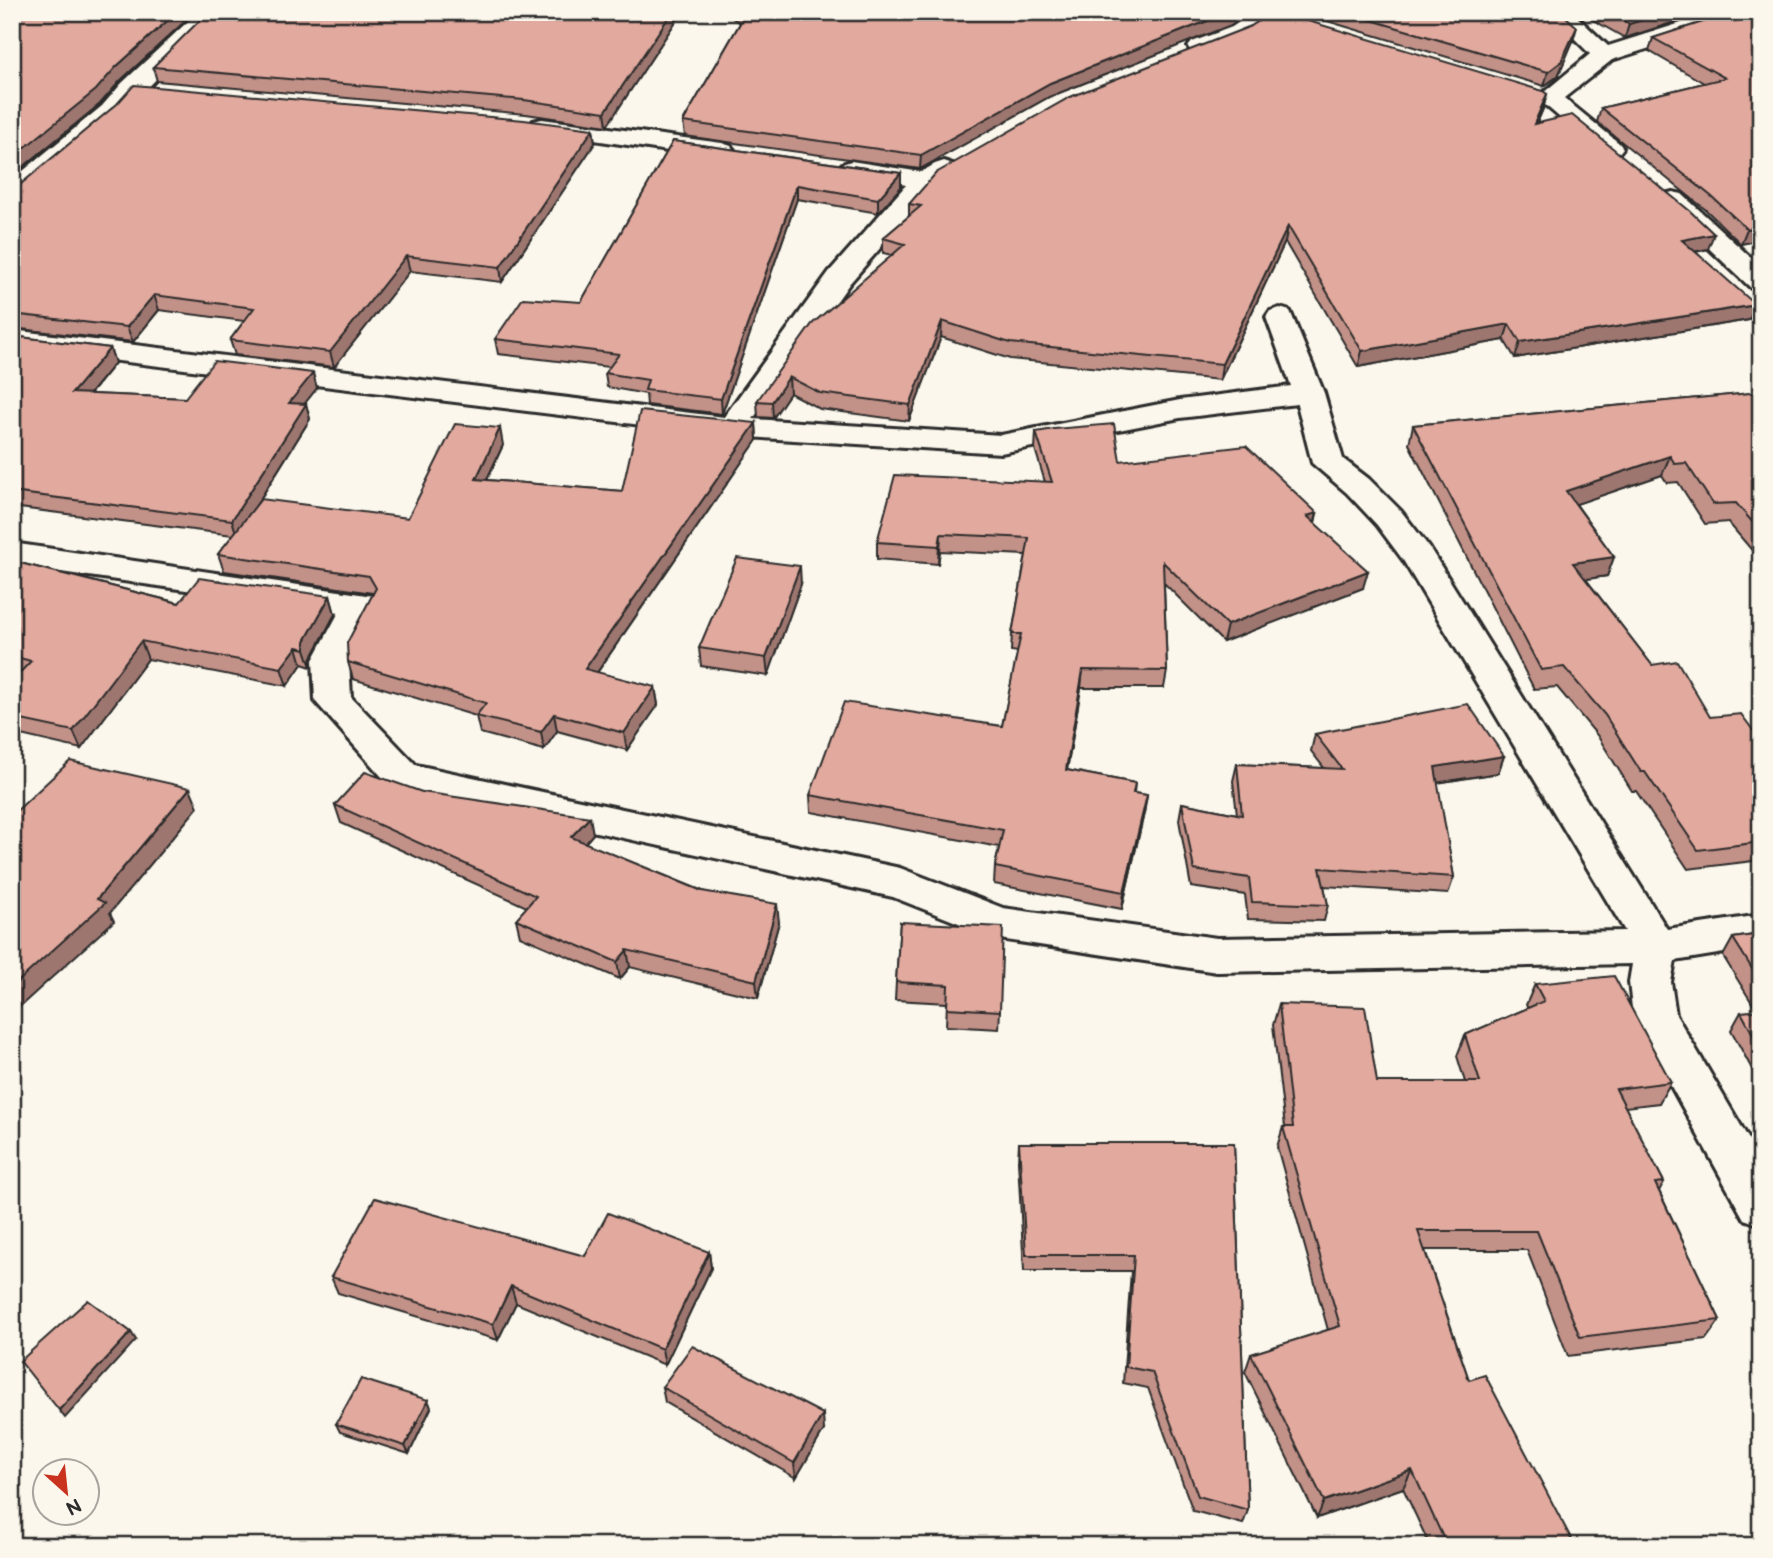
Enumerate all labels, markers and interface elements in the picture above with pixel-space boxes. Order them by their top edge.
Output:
north arrow [32,1456,102,1526]
text: N [61,1492,85,1519]

